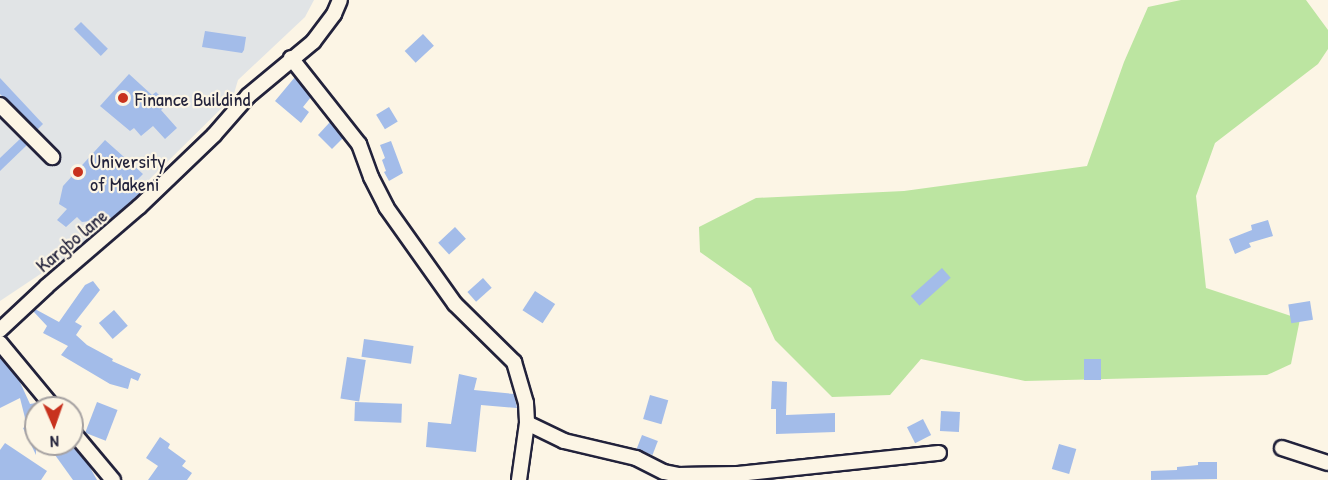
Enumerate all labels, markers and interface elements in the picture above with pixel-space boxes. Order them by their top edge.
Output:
place label: Finance Buildind [135,86,250,110]
marker: Finance Buildind [116,91,130,105]
place label: University of Makeni [90,148,166,195]
marker: University of Makeni [71,165,85,179]
street label: Kargbo lane [30,203,112,277]
north arrow [24,396,84,456]
text: N [50,431,59,453]

